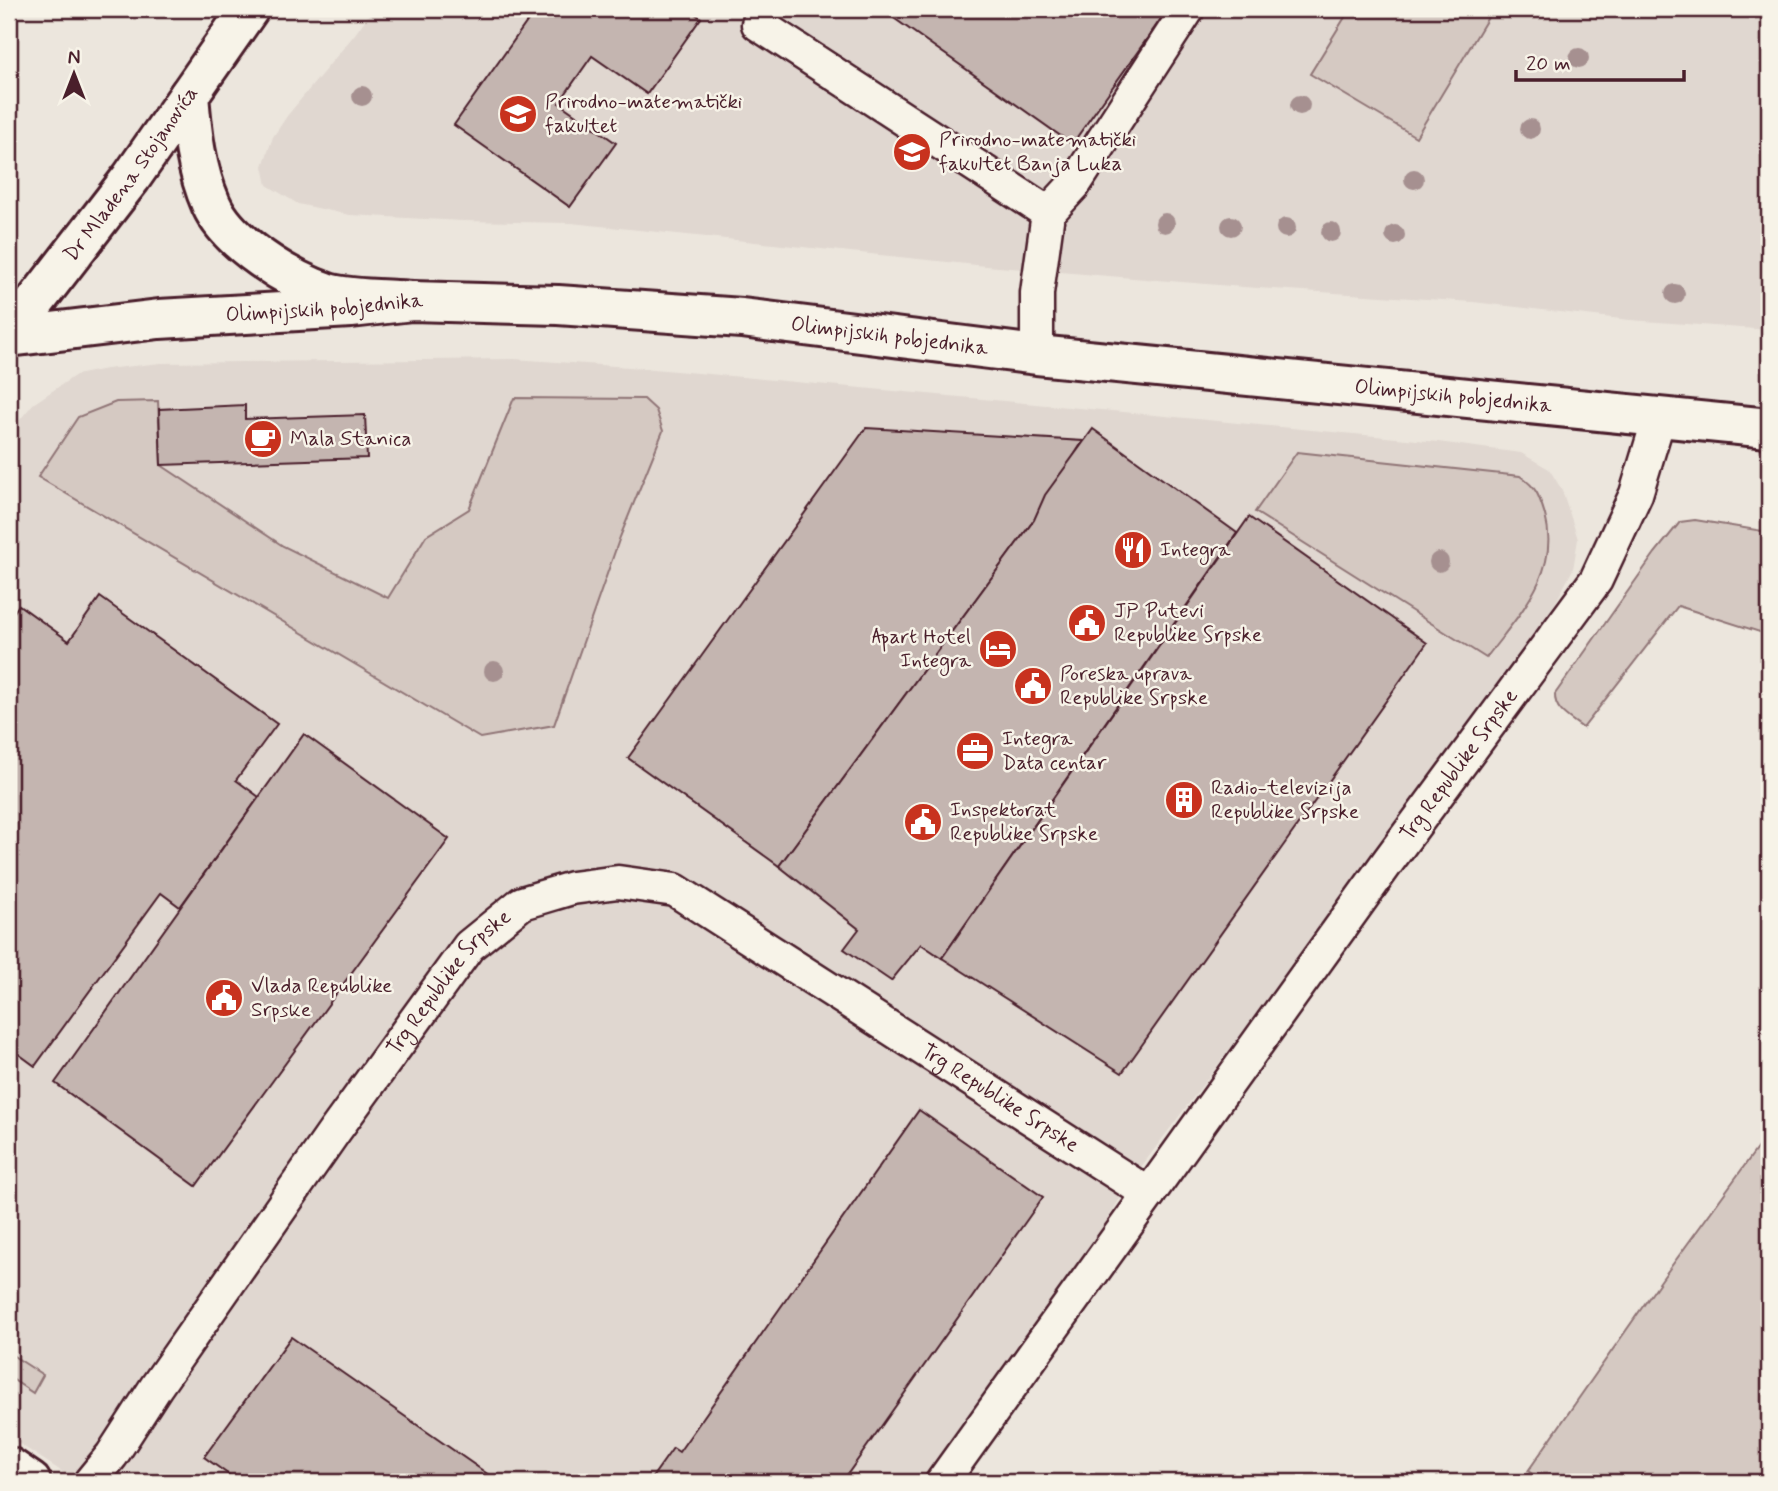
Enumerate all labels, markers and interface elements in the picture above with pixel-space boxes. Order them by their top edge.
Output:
north arrow [38,38,108,108]
scale bar [1516,38,1684,82]
text: N [68,46,80,71]
text: 20 m [1526,50,1571,78]
street label: Dr Mladena Stojanovića [57,81,205,267]
place label: Prirodno-matematički fakultet [545,88,743,140]
school or university icon: Prirodno-matematički fakultet [497,93,539,135]
place label: Prirodno-matematički fakultet Banja Luka [939,126,1137,178]
school or university icon: Prirodno-matematički fakultet Banja Luka [891,131,933,173]
street label: Olimpijskih pobjednika [225,287,424,329]
street label: Olimpijskih pobjednika [789,310,990,363]
street label: Olimpijskih pobjednika [1353,373,1554,420]
cafe icon: Mala Stanica [242,418,284,460]
place label: Mala Stanica [290,425,412,453]
restaurant icon: Integra [1112,529,1154,571]
place label: Integra [1160,536,1231,565]
place label: JP Putevi Republike Srpske [1114,597,1262,649]
public building icon: JP Putevi Republike Srpske [1066,602,1108,644]
place label: Apart Hotel Integra [872,623,971,676]
hotel icon: Apart Hotel Integra [977,628,1019,670]
place label: Poreska uprava Republike Srpske [1060,660,1208,712]
public building icon: Poreska uprava Republike Srpske [1012,665,1054,707]
street label: Trg Republike Srpske [1394,683,1525,847]
place label: Integra Data centar [1002,725,1107,777]
office icon: Integra Data centar [954,730,996,772]
place label: Radio-televizija Republike Srpske [1211,774,1359,826]
building icon: Radio-televizija Republike Srpske [1163,779,1205,821]
place label: Inspektorat Republike Srpske [950,796,1098,848]
public building icon: Inspektorat Republike Srpske [902,801,944,843]
street label: Trg Republike Srpske [380,903,517,1061]
place label: Vlada Republike Srpske [251,972,392,1024]
public building icon: Vlada Republike Srpske [203,977,245,1019]
street label: Trg Republike Srpske [916,1037,1084,1159]

